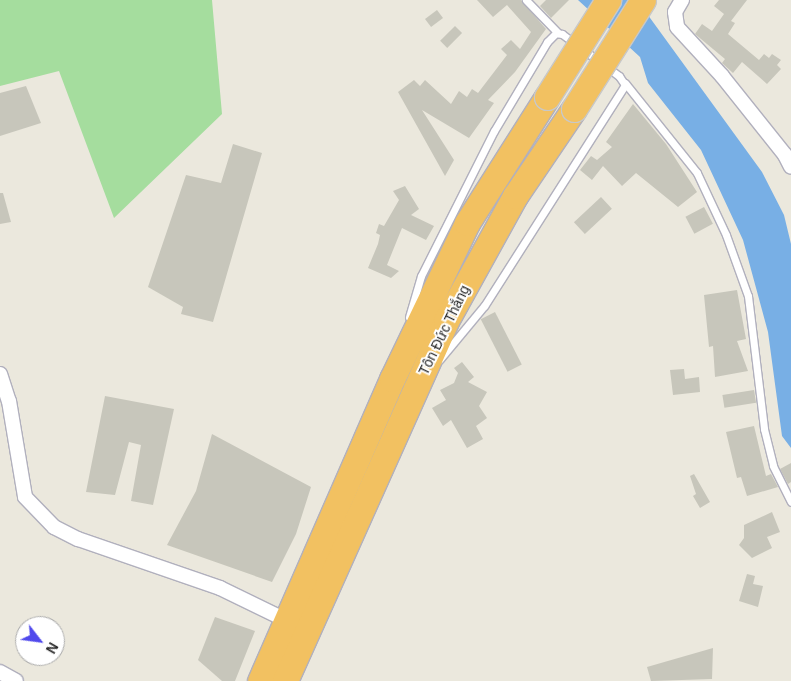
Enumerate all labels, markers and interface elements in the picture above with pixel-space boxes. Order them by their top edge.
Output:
street label: Tôn Đức Thắng [415,282,473,378]
north arrow [15,616,65,666]
text: N [43,640,62,656]

